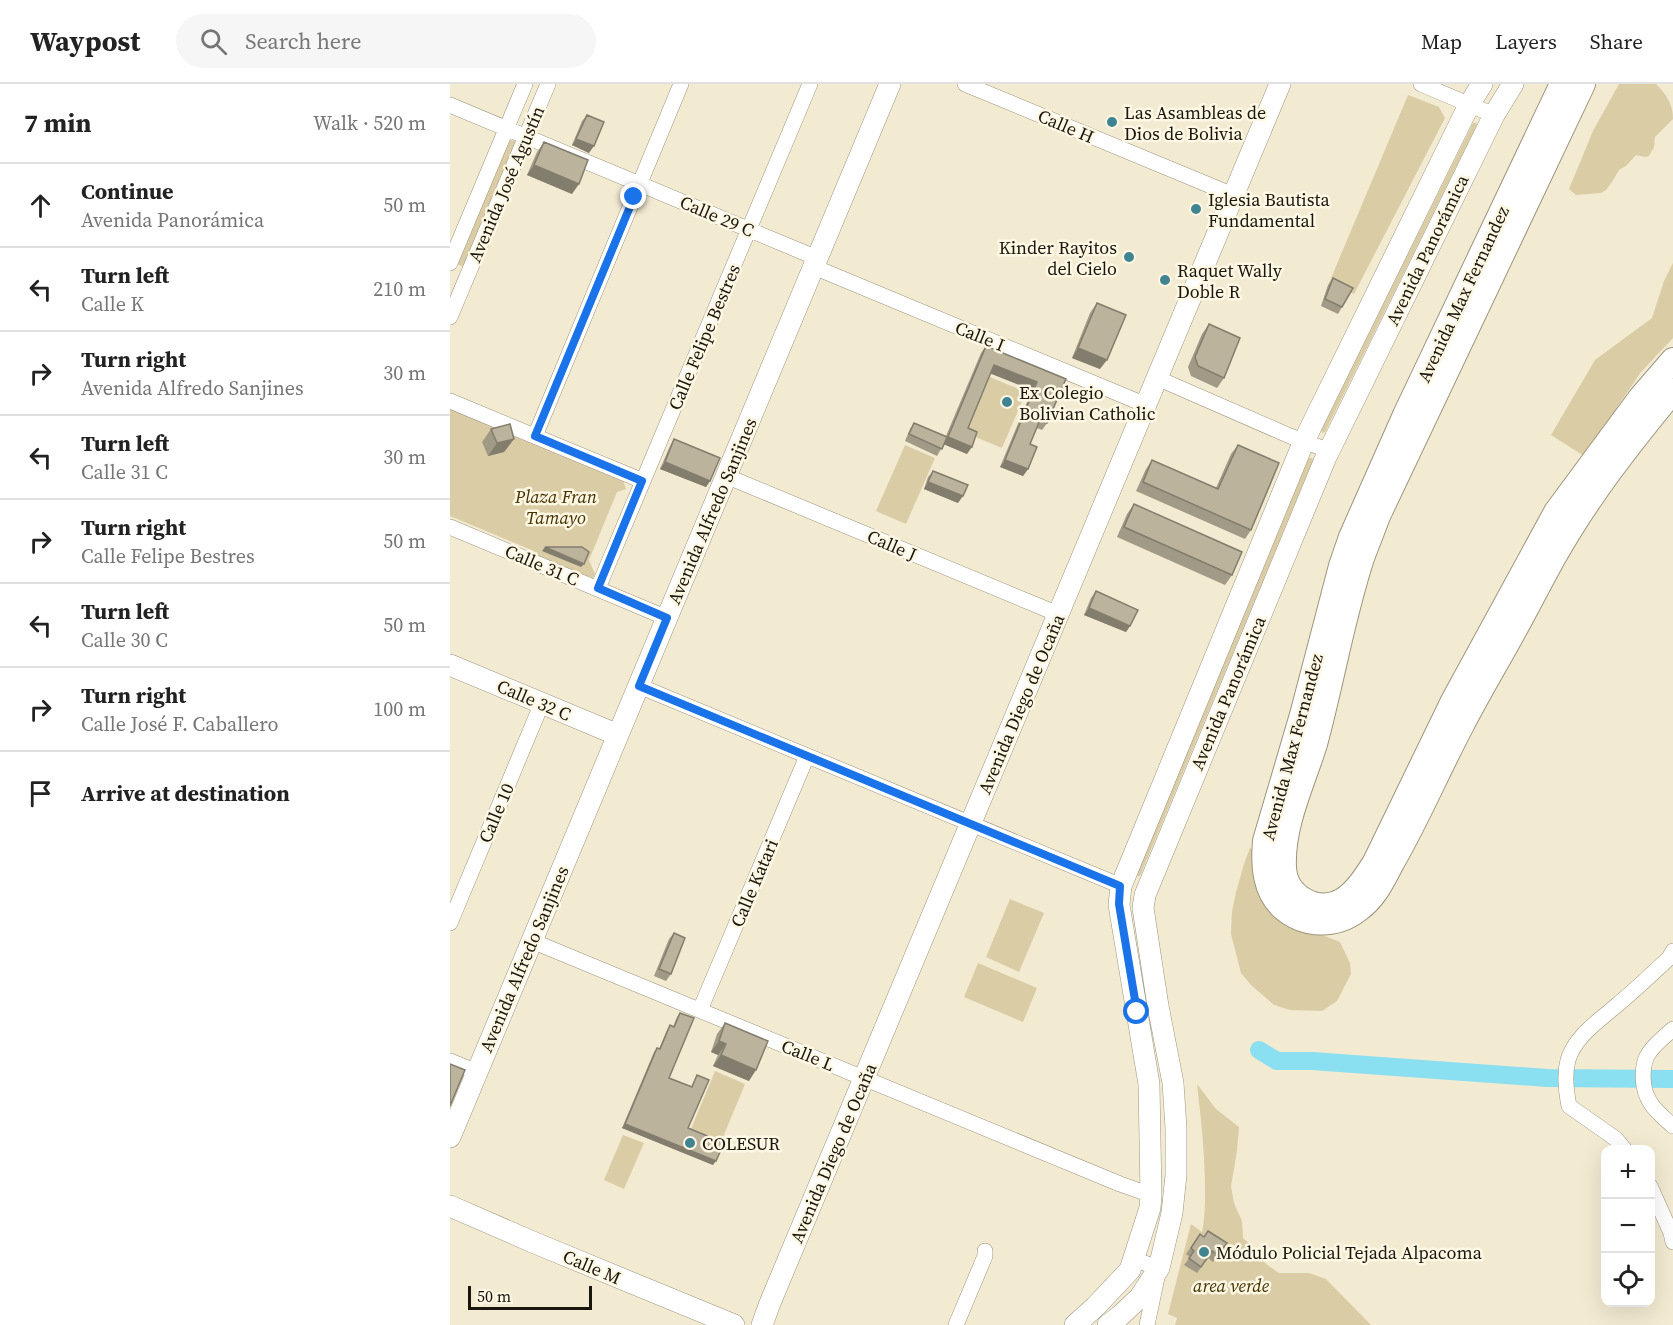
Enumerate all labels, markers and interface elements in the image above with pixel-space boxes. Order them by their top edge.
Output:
search box [176,14,596,68]
text: Waypost [30,22,140,60]
icon: search [197,25,230,58]
text: Search here [245,26,361,56]
text: Map [1421,27,1462,56]
text: Layers [1495,27,1557,56]
text: Share [1590,27,1643,56]
place label: Las Asambleas de Dios de Bolivia [1124,100,1266,146]
street label: Avenida José Agustín [462,102,550,266]
street label: Calle H [1034,103,1098,149]
text: 7 min [24,105,91,141]
text: Walk · 520 m [313,109,426,137]
marker: Las Asambleas de Dios de Bolivia [1105,115,1119,129]
street label: Avenida Panorámica [1380,170,1475,330]
text: Continue [81,176,174,206]
route end [620,183,646,209]
place label: Iglesia Bautista Fundamental [1208,187,1330,233]
icon: ahead [24,189,57,222]
street label: Calle 29 C [676,189,758,243]
text: 50 m [383,191,426,219]
marker: Iglesia Bautista Fundamental [1189,202,1203,216]
street label: Avenida Max Fernandez [1411,202,1515,386]
text: Avenida Panorámica [81,206,264,234]
place label: Kinder Rayitos del Cielo [999,235,1117,281]
marker: Kinder Rayitos del Cielo [1122,250,1136,264]
place label: Raquet Wally Doble R [1177,258,1283,304]
text: Turn left [81,260,169,290]
street label: Calle Felipe Bestres [662,260,746,414]
icon: left [24,273,57,306]
marker: Raquet Wally Doble R [1158,273,1172,287]
text: 210 m [373,275,426,303]
text: Calle K [81,290,144,318]
street label: Calle I [952,315,1008,357]
text: Turn right [81,344,186,374]
icon: right [24,357,57,390]
text: 30 m [383,359,426,387]
text: Avenida Alfredo Sanjines [81,374,304,402]
place label: Ex Colegio Bolivian Catholic [1019,380,1156,426]
marker: Ex Colegio Bolivian Catholic [1000,395,1014,409]
street label: Avenida Alfredo Sanjines [661,414,763,608]
text: Turn left [81,428,169,458]
icon: left [24,441,57,474]
text: 30 m [383,443,426,471]
text: Calle 31 C [81,458,168,486]
park label: Plaza Fran Tamayo [514,484,597,530]
text: Turn right [81,512,186,542]
street label: Calle J [863,523,921,567]
icon: right [24,525,57,558]
text: 50 m [383,527,426,555]
street label: Calle 31 C [501,538,583,592]
text: Calle Felipe Bestres [81,542,255,570]
text: Turn left [81,596,169,626]
icon: left [24,609,57,642]
street label: Avenida Diego de Ocaña [972,609,1071,798]
text: 50 m [383,611,426,639]
street label: Avenida Panorámica [1184,611,1272,774]
text: Calle 30 C [81,626,168,654]
street label: Avenida Max Fernandez [1255,651,1329,843]
street label: Calle 32 C [493,673,575,727]
text: Turn right [81,680,186,710]
icon: right [24,693,57,726]
text: 100 m [373,695,426,723]
text: Calle José F. Caballero [81,710,279,738]
icon: arrive [24,777,57,810]
text: Arrive at destination [81,778,290,808]
street label: Calle 10 [472,779,520,847]
street label: Calle Katari [724,835,784,931]
street label: Avenida Alfredo Sanjines [473,862,575,1056]
route start [1123,998,1149,1024]
street label: Calle L [778,1033,838,1077]
street label: Avenida Diego de Ocaña [784,1058,883,1247]
place label: COLESUR [702,1131,780,1156]
marker: COLESUR [683,1136,697,1150]
map controls [1601,1145,1655,1307]
button: + [1601,1145,1655,1199]
button: − [1601,1199,1655,1253]
place label: Módulo Policial Tejada Alpacoma [1216,1240,1483,1265]
street label: Calle M [559,1244,625,1290]
marker: Módulo Policial Tejada Alpacoma [1197,1245,1211,1259]
button: locate [1601,1253,1655,1307]
park label: area verde [1193,1273,1270,1298]
scale bar [468,1283,592,1310]
text: 50 m [477,1285,511,1307]

